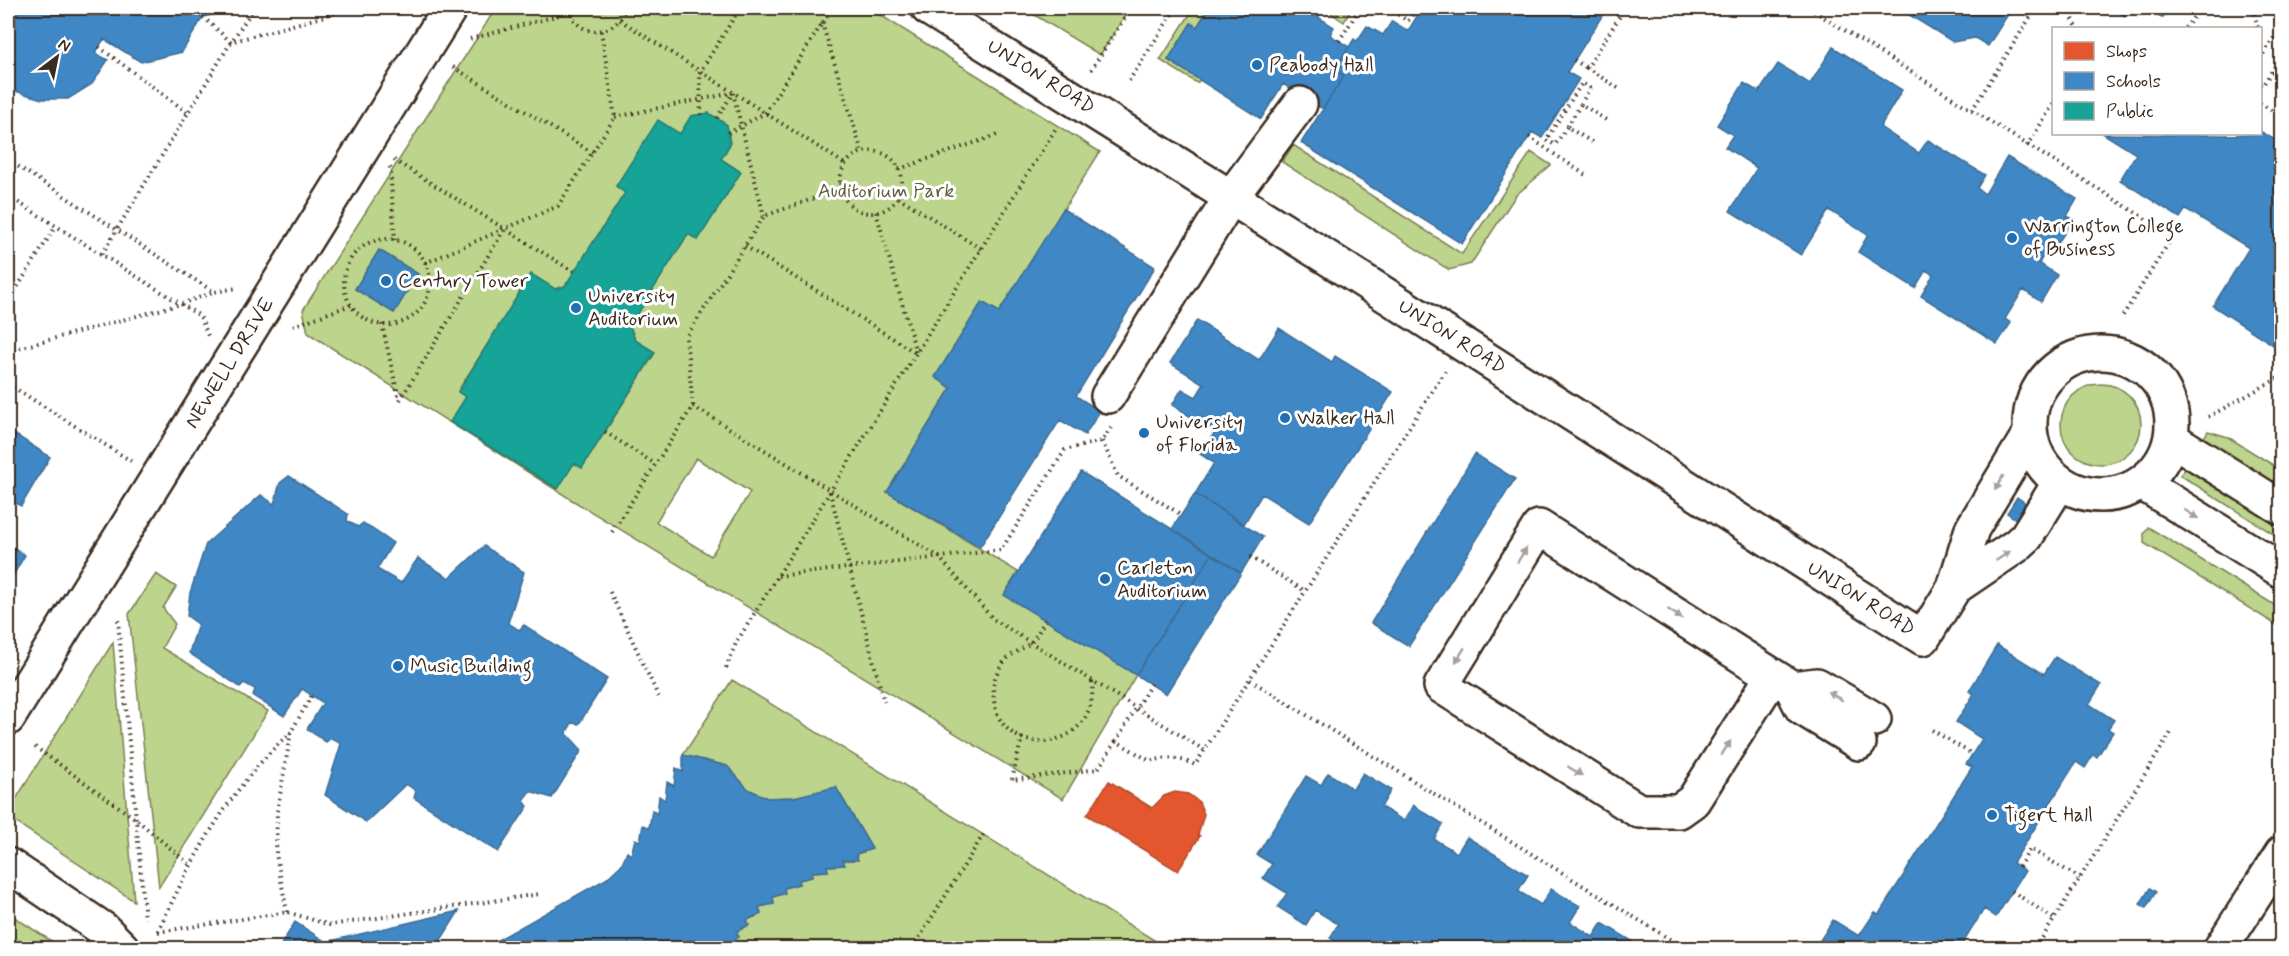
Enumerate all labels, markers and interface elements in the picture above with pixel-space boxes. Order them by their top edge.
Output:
north arrow [27,27,87,87]
legend [2052,27,2262,135]
street label: UNION ROAD [982,33,1100,121]
text: N [54,34,74,57]
text: Shops [2106,40,2147,64]
place label: Peabody Hall [1269,52,1374,79]
marker: Peabody Hall [1250,58,1264,72]
text: Schools [2106,70,2161,94]
text: Public [2106,100,2154,124]
park label: Auditorium Park [818,178,954,205]
place label: Warrington College of Business [2024,213,2184,263]
marker: Warrington College of Business [2005,231,2019,245]
place label: Century Tower [398,268,529,295]
marker: Century Tower [379,274,393,288]
place label: University Auditorium [588,283,678,333]
street label: NEWELL DRIVE [179,292,281,434]
street label: UNION ROAD [1393,293,1511,381]
marker: University Auditorium [569,301,583,315]
place label: Walker Hall [1297,405,1395,432]
place label: University of Florida [1156,409,1243,459]
marker: Walker Hall [1278,411,1292,425]
marker: University of Florida [1137,426,1151,440]
one-way arrow [1993,475,2004,491]
one-way arrow [2183,509,2199,520]
one-way arrow [1516,547,1527,564]
one-way arrow [1994,550,2011,561]
place label: Carleton Auditorium [1117,555,1207,605]
street label: UNION ROAD [1802,555,1920,643]
marker: Carleton Auditorium [1098,572,1112,586]
one-way arrow [1667,609,1683,620]
one-way arrow [1455,647,1466,663]
place label: Music Building [410,653,532,682]
marker: Music Building [391,659,405,673]
one-way arrow [1827,690,1843,701]
one-way arrow [1721,740,1732,756]
one-way arrow [1567,765,1583,776]
place label: Tigert Hall [2004,802,2093,831]
marker: Tigert Hall [1985,808,1999,822]

